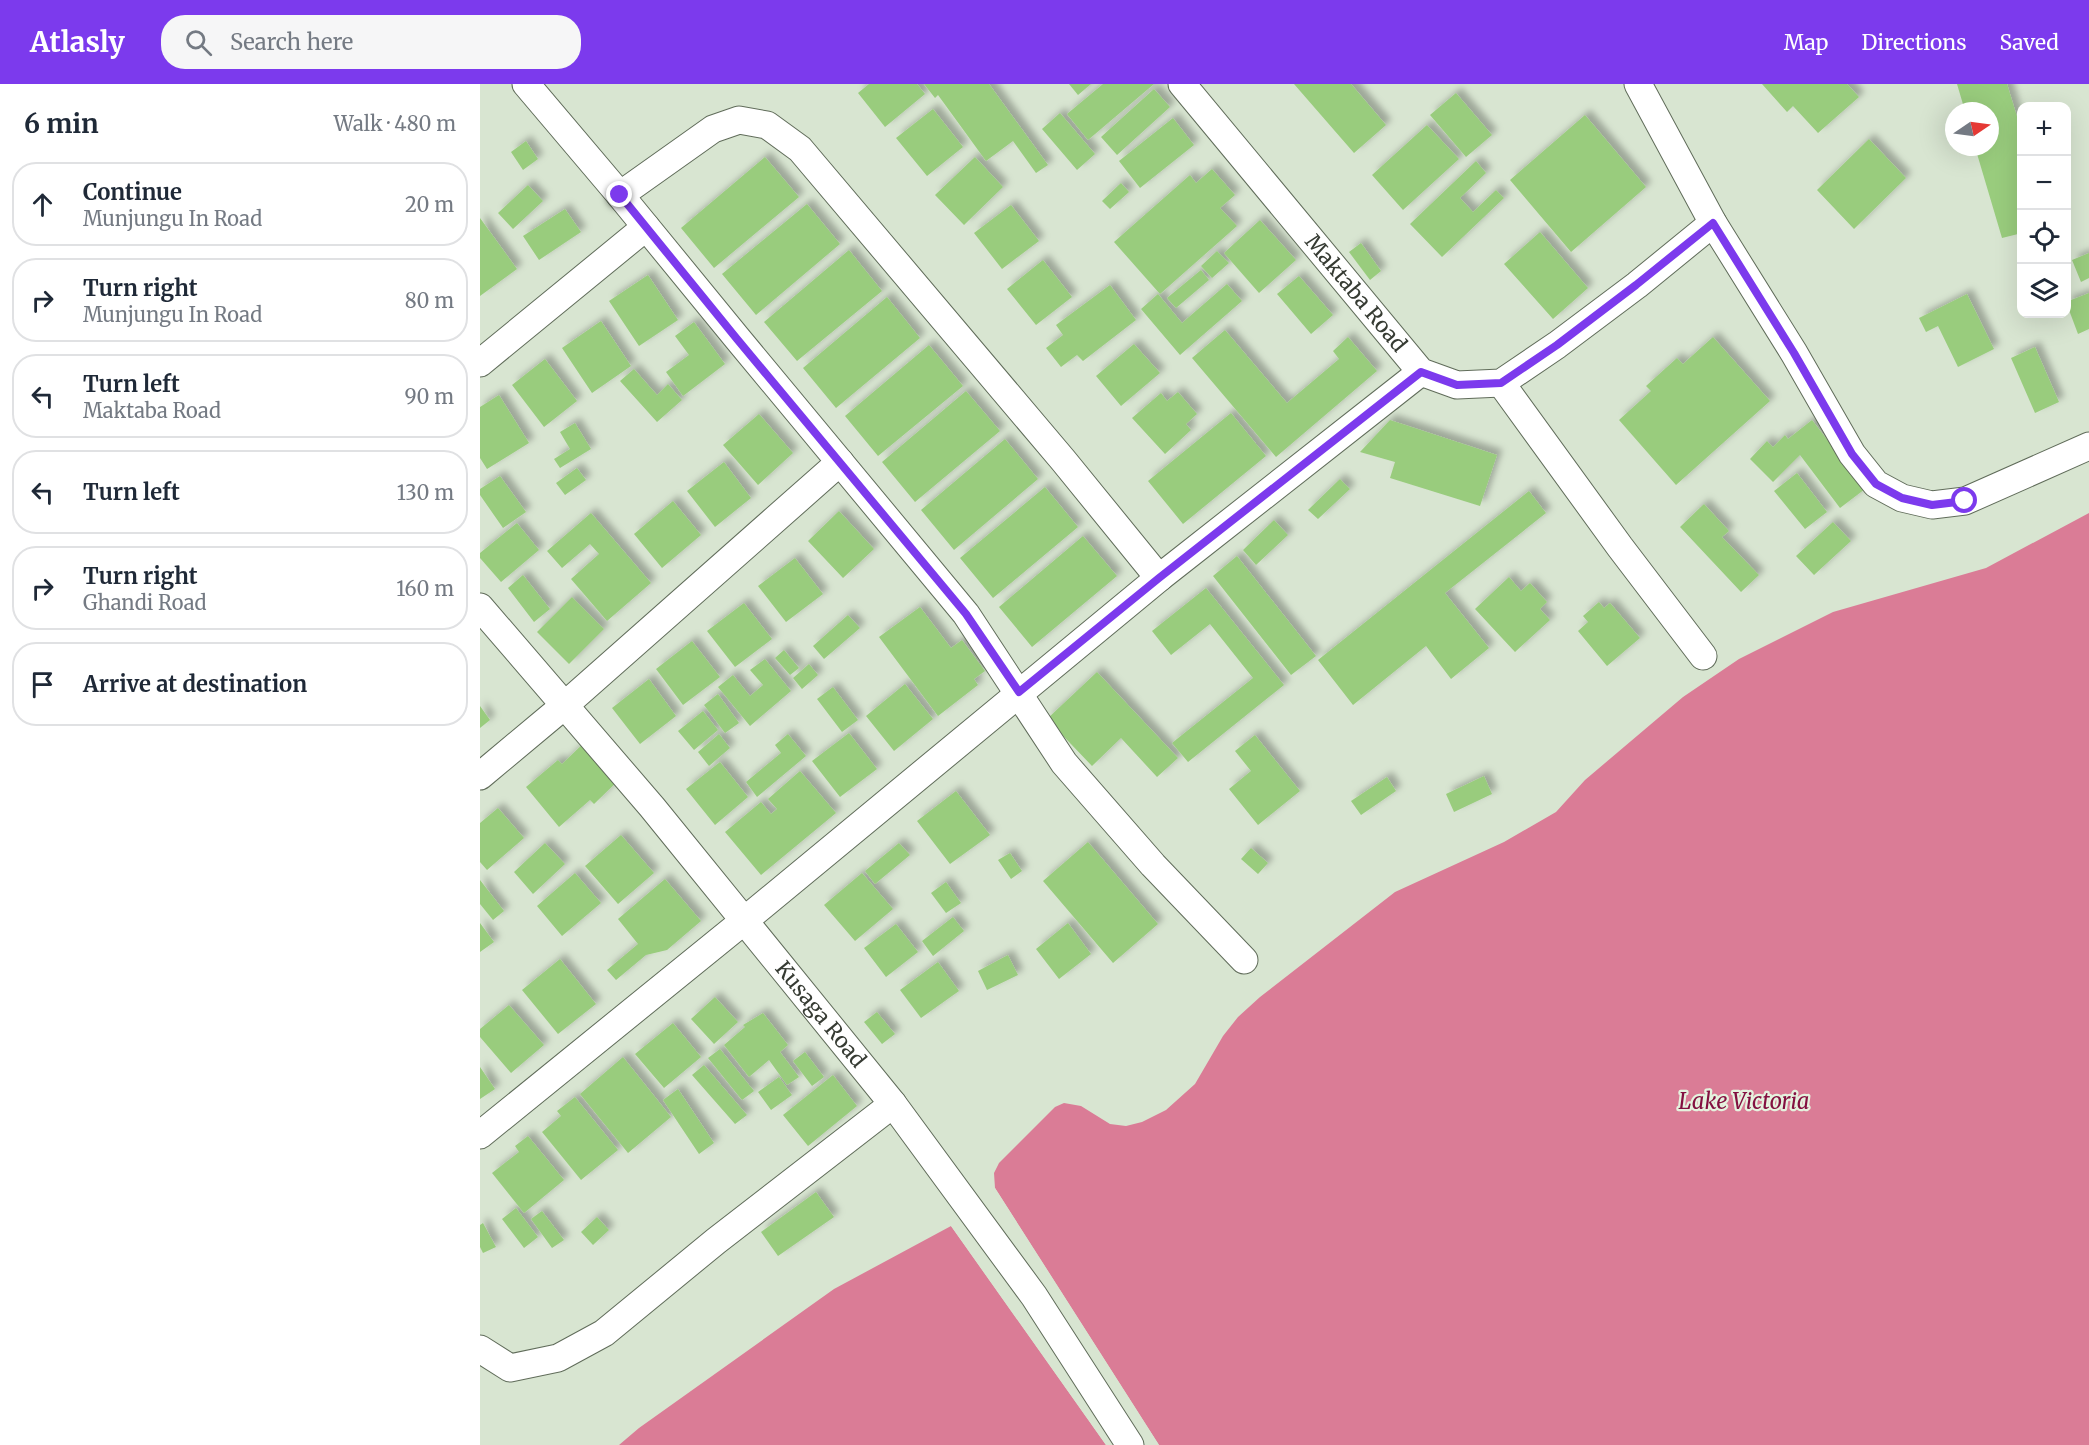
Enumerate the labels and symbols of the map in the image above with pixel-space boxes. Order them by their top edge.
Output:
north arrow [1945,102,1999,156]
route end [606,181,632,207]
street label: Maktaba Road [1299,229,1413,358]
route start [1951,487,1977,513]
street label: Kusaga Road [769,955,872,1073]
water label: Lake Victoria [1679,1087,1809,1115]

